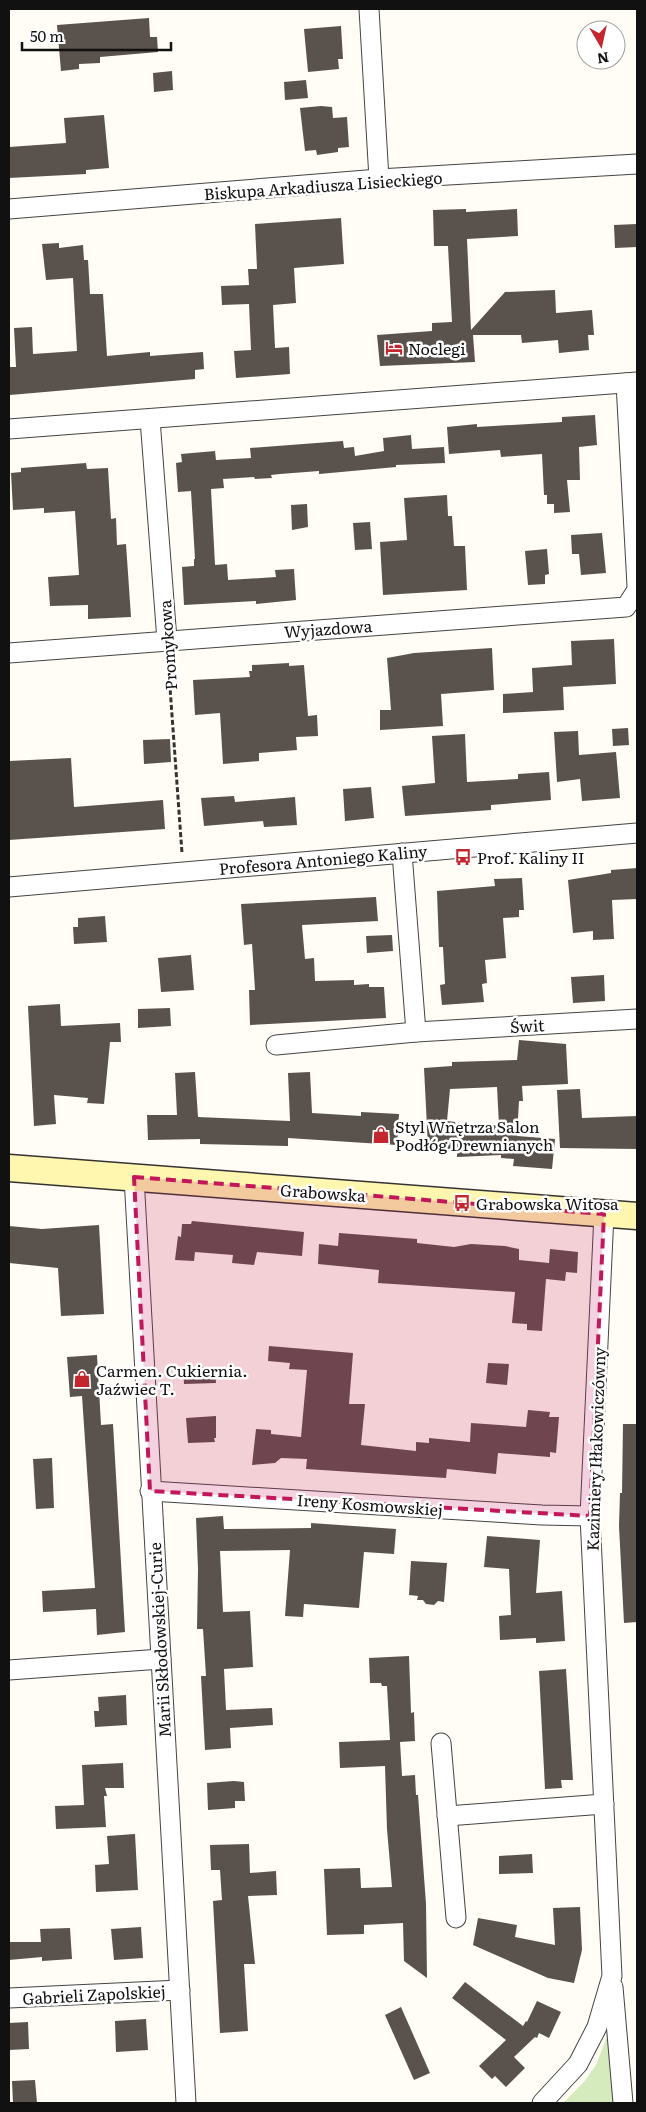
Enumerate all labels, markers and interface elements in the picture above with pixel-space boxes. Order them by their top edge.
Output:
scale bar [22,20,171,52]
north arrow [576,20,626,70]
text: 50 m [30,24,64,47]
text: N [596,48,611,70]
street label: Biskupa Arkadiusza Lisieckiego [203,165,443,205]
place label: Noclegi [408,336,466,360]
hotel icon: Noclegi [384,338,404,358]
street label: Promykowa [152,599,182,691]
street label: Wyjazdowa [283,613,373,643]
street label: Profesora Antoniego Kaliny [218,838,429,880]
place label: Prof. Kaliny II [477,845,585,869]
bus stop icon: Prof. Kaliny II [453,847,473,867]
street label: Świt [509,1012,545,1038]
place label: Styl Wnętrza Salon Podłóg Drewnianych [395,1114,554,1156]
shop icon: Styl Wnętrza Salon Podłóg Drewnianych [371,1125,391,1145]
street label: Grabowska [279,1177,367,1207]
place label: Grabowska Witosa [476,1191,619,1215]
bus stop icon: Grabowska Witosa [452,1193,472,1213]
street label: Kazimiery Iłłakowiczówny [579,1346,611,1551]
place label: Carmen. Cukiernia. Jaźwiec T. [96,1358,248,1400]
shop icon: Carmen. Cukiernia. Jaźwiec T. [72,1369,92,1389]
street label: Ireny Kosmowskiej [296,1487,444,1521]
street label: Marii Skłodowskiej-Curie [142,1542,176,1738]
street label: Gabrieli Zapolskiej [22,1978,166,2010]

